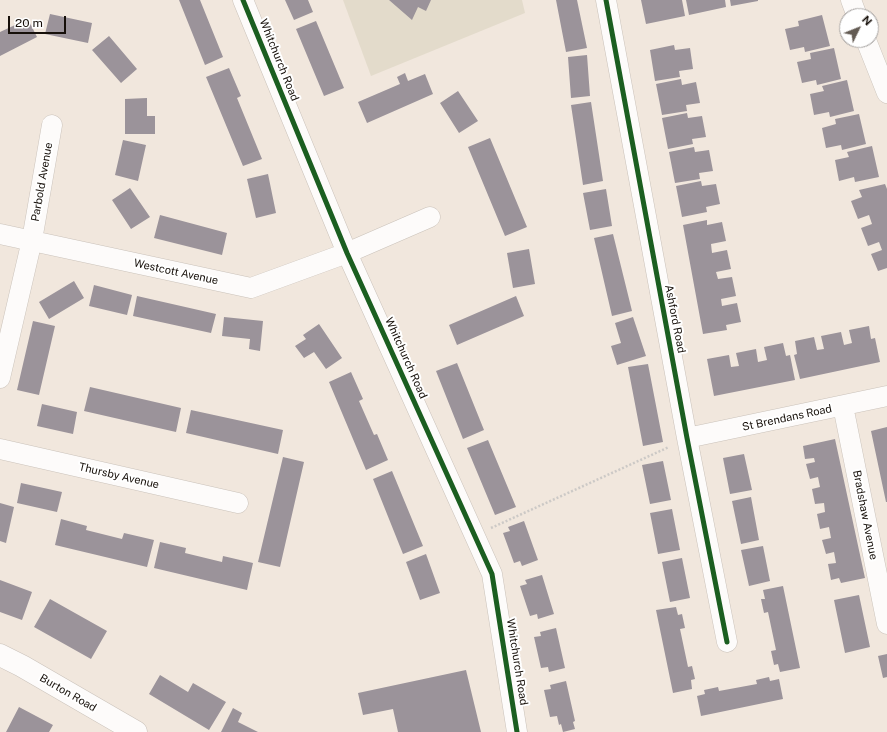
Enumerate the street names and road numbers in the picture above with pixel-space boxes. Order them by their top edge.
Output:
street label: Whitchurch Road [256,17,302,103]
street label: Parbold Avenue [29,141,55,223]
street label: Westcott Avenue [133,257,219,287]
street label: Ashford Road [662,284,688,354]
street label: Whitchurch Road [382,315,430,401]
street label: St Brendans Road [741,402,833,434]
street label: Thursby Avenue [78,460,160,492]
street label: Bradshaw Avenue [850,469,880,561]
street label: Whitchurch Road [504,618,530,706]
street label: Burton Road [37,671,99,715]

